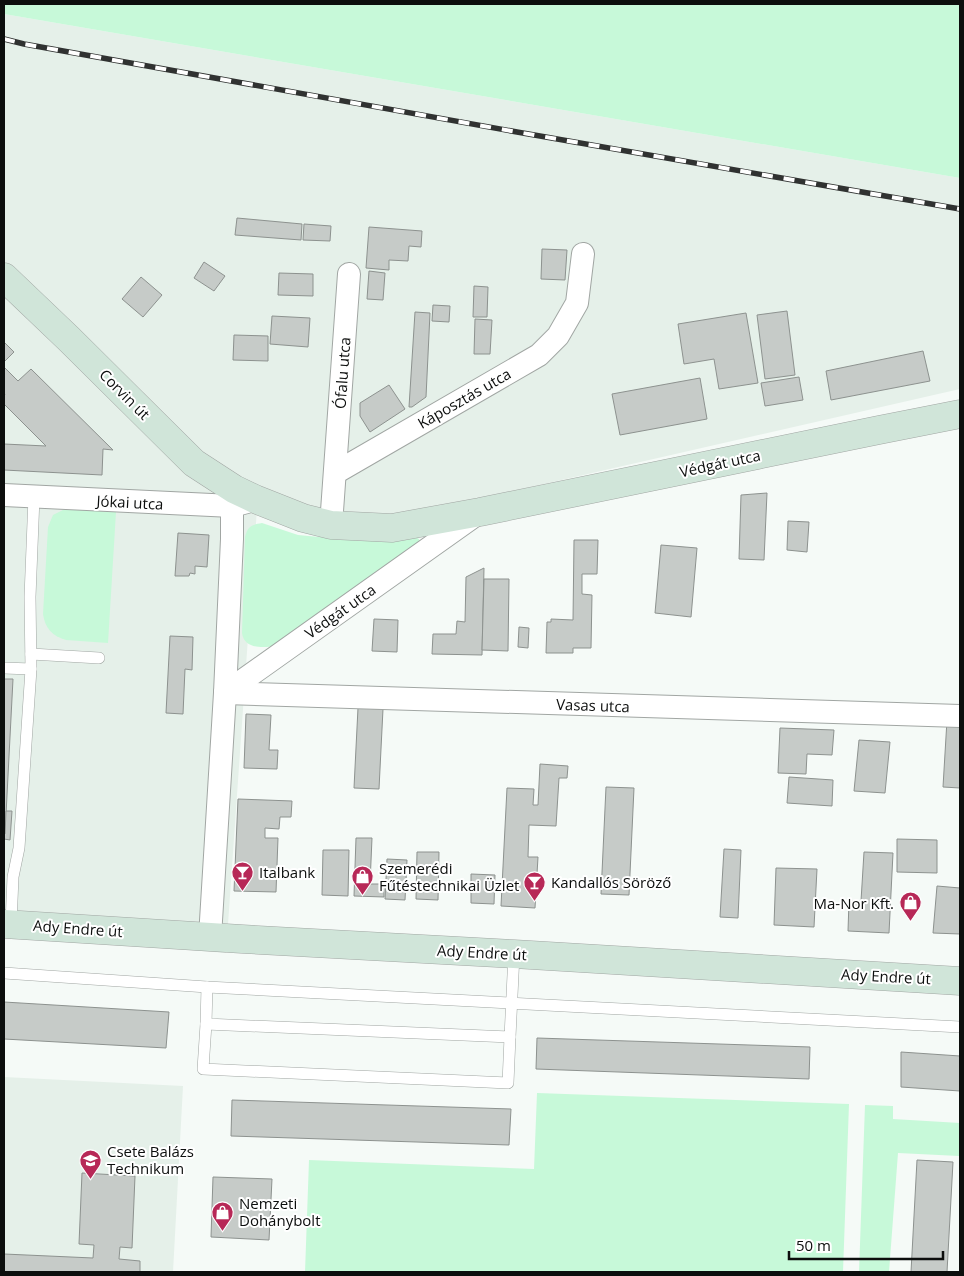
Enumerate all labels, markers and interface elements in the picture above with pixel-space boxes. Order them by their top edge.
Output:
street label: Ófalu utca [330,336,354,410]
street label: Káposztás utca [414,363,514,433]
street label: Corvin út [95,364,155,424]
street label: Védgát utca [678,445,762,481]
street label: Jókai utca [94,490,164,514]
street label: Védgát utca [301,579,379,643]
street label: Vasas utca [556,694,630,716]
place label: Szemerédi Fűtéstechnikai Üzlet [379,858,519,895]
bar icon: Italbank [231,860,255,891]
place label: Italbank [259,862,315,882]
shop icon: Szemerédi Fűtéstechnikai Üzlet [351,865,375,896]
bar icon: Kandallós Söröző [523,870,547,901]
place label: Kandallós Söröző [551,872,671,892]
shop icon: Ma-Nor Kft. [898,891,922,922]
place label: Ma-Nor Kft. [813,893,894,913]
street label: Ady Endre út [33,915,123,941]
street label: Ady Endre út [437,940,527,964]
street label: Ady Endre út [841,964,931,988]
place label: Csete Balázs Technikum [107,1141,194,1178]
school or university icon: Csete Balázs Technikum [79,1148,103,1179]
place label: Nemzeti Dohánybolt [239,1193,321,1230]
shop icon: Nemzeti Dohánybolt [211,1200,235,1231]
scale bar [789,1228,943,1260]
text: 50 m [796,1235,831,1255]

